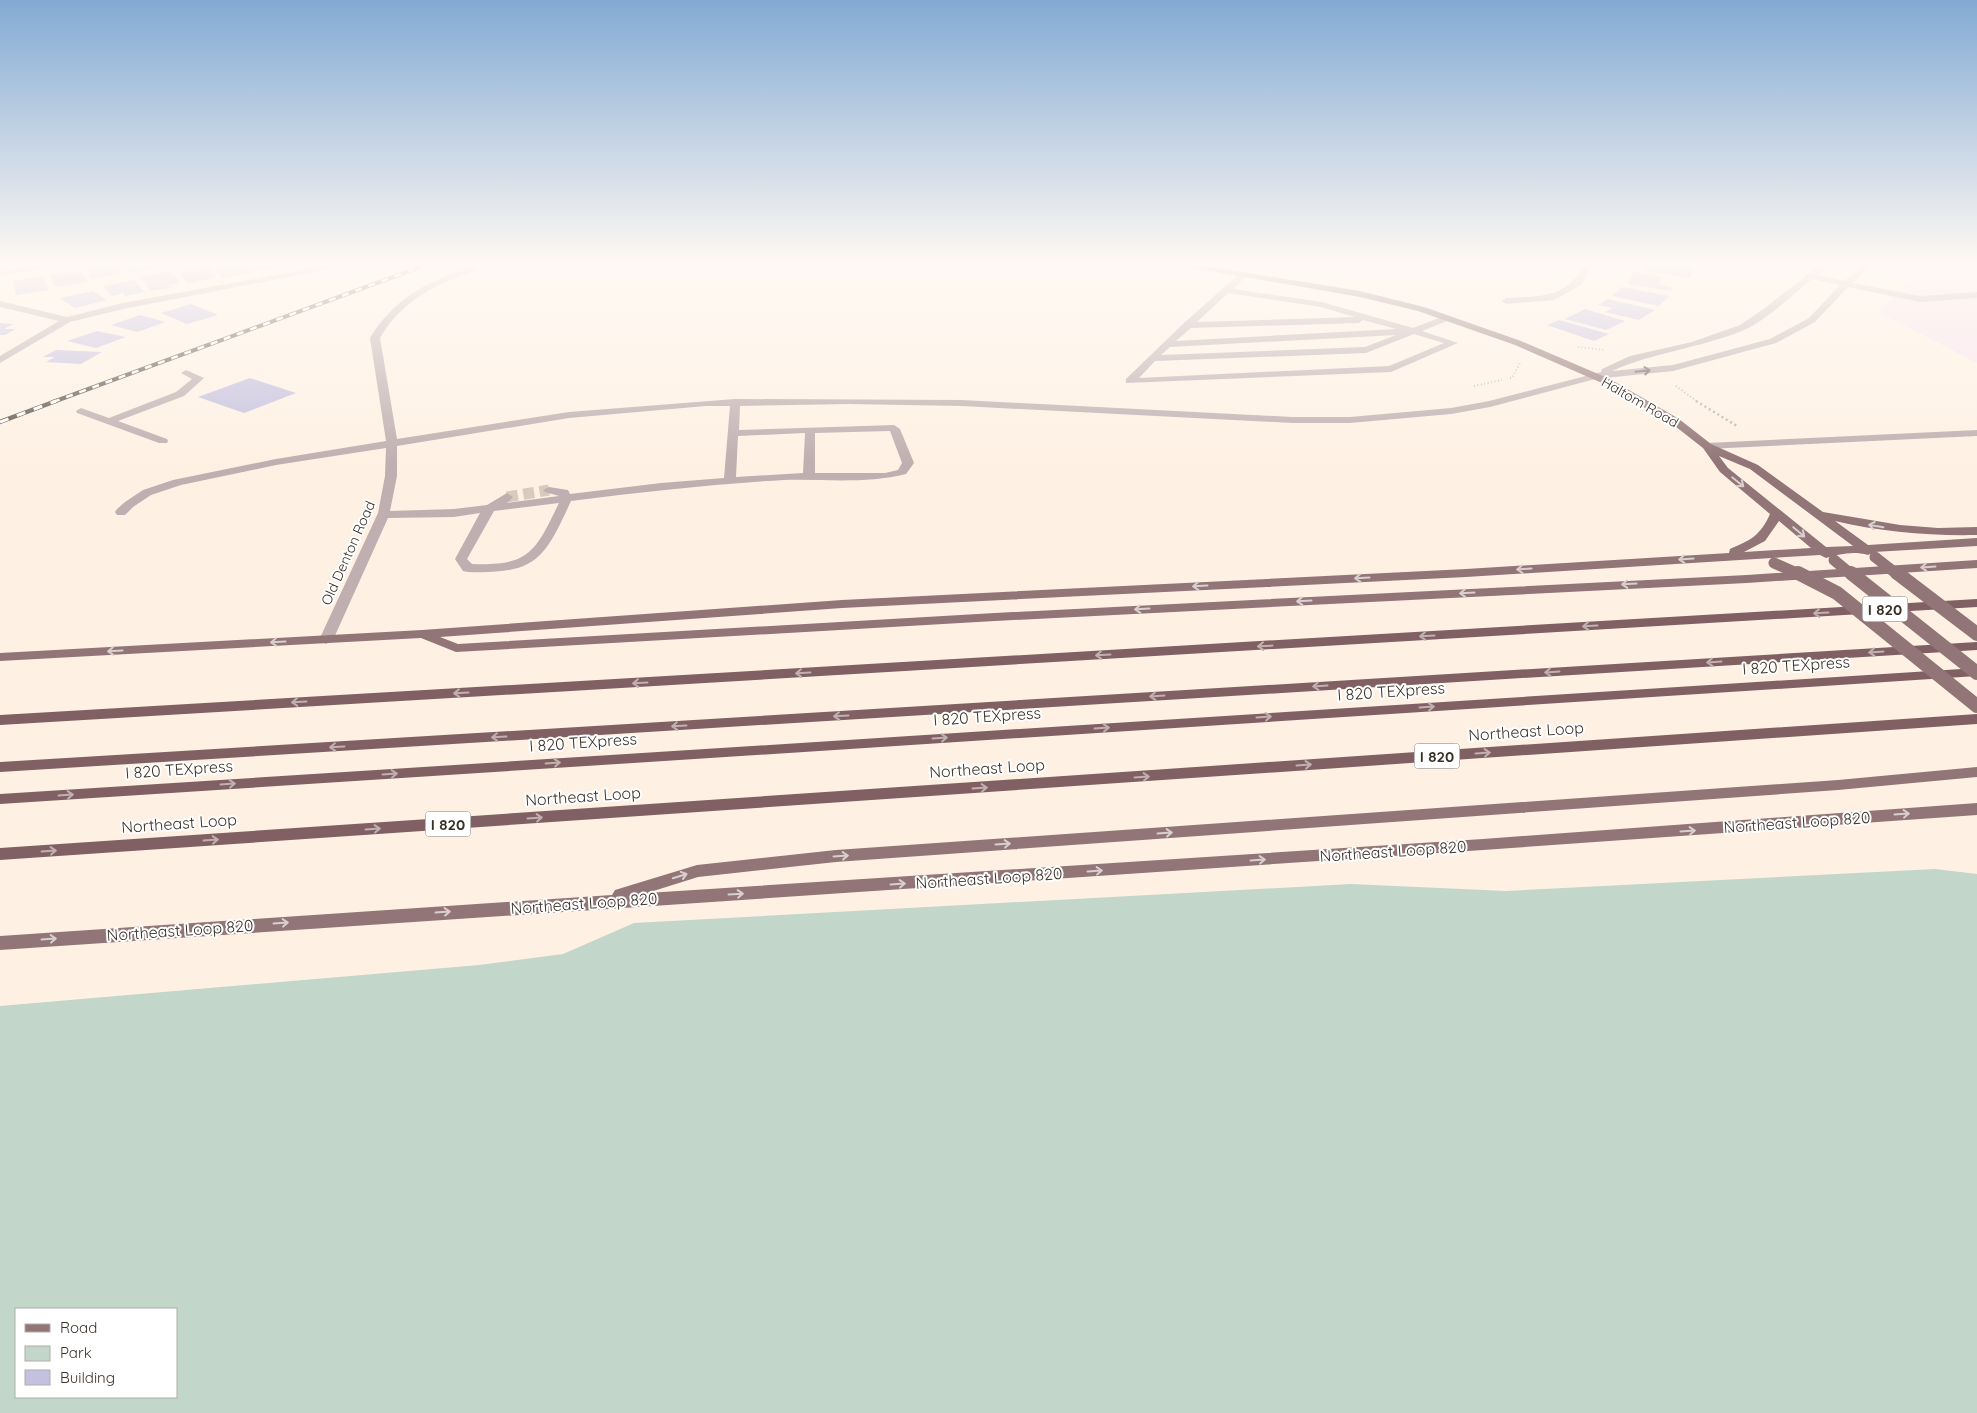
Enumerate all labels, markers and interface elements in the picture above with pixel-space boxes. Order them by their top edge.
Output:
one-way arrow [1635,366,1651,376]
street label: Haltom Road [1598,373,1682,431]
one-way arrow [1732,477,1745,488]
street label: Old Denton Road [317,498,379,608]
one-way arrow [1869,520,1885,530]
one-way arrow [1792,526,1805,537]
one-way arrow [1679,554,1695,563]
one-way arrow [1921,563,1937,572]
one-way arrow [1516,565,1532,574]
one-way arrow [1354,574,1370,583]
one-way arrow [1621,580,1637,589]
one-way arrow [1192,582,1208,591]
one-way arrow [1459,588,1475,597]
one-way arrow [1297,596,1313,606]
road number: I 820 [1862,596,1908,622]
one-way arrow [1134,605,1150,614]
one-way arrow [1813,608,1829,617]
one-way arrow [1582,622,1598,631]
one-way arrow [1420,631,1436,641]
one-way arrow [270,638,286,647]
one-way arrow [1257,641,1273,650]
one-way arrow [108,647,124,656]
one-way arrow [1868,647,1884,656]
one-way arrow [1095,651,1111,660]
street label: I 820 TEXpress [1742,651,1850,679]
one-way arrow [1706,657,1722,666]
one-way arrow [1544,667,1560,676]
one-way arrow [795,669,811,678]
street label: I 820 TEXpress [1337,677,1445,705]
one-way arrow [633,678,649,687]
one-way arrow [1312,682,1328,691]
one-way arrow [453,688,469,697]
one-way arrow [1150,692,1166,701]
one-way arrow [291,698,307,707]
street label: I 820 TEXpress [933,702,1041,730]
one-way arrow [1418,703,1434,712]
one-way arrow [833,711,849,721]
one-way arrow [1256,713,1272,722]
street label: Northeast Loop [1468,717,1584,745]
one-way arrow [671,721,687,730]
one-way arrow [1094,723,1110,732]
street label: I 820 TEXpress [529,728,637,756]
one-way arrow [491,732,507,741]
one-way arrow [932,734,948,743]
one-way arrow [329,742,345,751]
road number: I 820 [1414,744,1460,768]
one-way arrow [1475,748,1491,758]
street label: Northeast Loop [929,754,1045,782]
street label: I 820 TEXpress [125,755,233,783]
one-way arrow [544,759,560,768]
one-way arrow [1296,761,1312,770]
one-way arrow [382,769,398,778]
one-way arrow [1133,772,1149,781]
one-way arrow [220,780,236,789]
street label: Northeast Loop [525,782,641,810]
one-way arrow [971,783,987,792]
one-way arrow [58,790,74,799]
street label: Northeast Loop 820 [1723,807,1871,837]
street label: Northeast Loop [121,809,237,837]
one-way arrow [1894,810,1910,819]
road number: I 820 [426,812,470,836]
one-way arrow [527,813,543,823]
one-way arrow [365,824,381,834]
one-way arrow [1679,826,1695,835]
one-way arrow [1157,828,1173,837]
one-way arrow [202,836,218,845]
street label: Northeast Loop 820 [1319,836,1467,866]
one-way arrow [995,840,1011,849]
one-way arrow [40,847,56,856]
one-way arrow [833,851,849,860]
one-way arrow [1249,856,1265,865]
street label: Northeast Loop 820 [915,863,1063,893]
one-way arrow [1087,866,1103,876]
one-way arrow [672,871,688,881]
one-way arrow [890,880,906,889]
street label: Northeast Loop 820 [510,888,658,918]
one-way arrow [728,889,744,899]
one-way arrow [434,908,450,917]
street label: Northeast Loop 820 [106,915,254,945]
one-way arrow [272,919,288,928]
one-way arrow [40,935,56,944]
legend [15,1308,178,1398]
text: Road [60,1318,97,1337]
text: Park [60,1343,92,1362]
text: Building [60,1368,115,1387]

